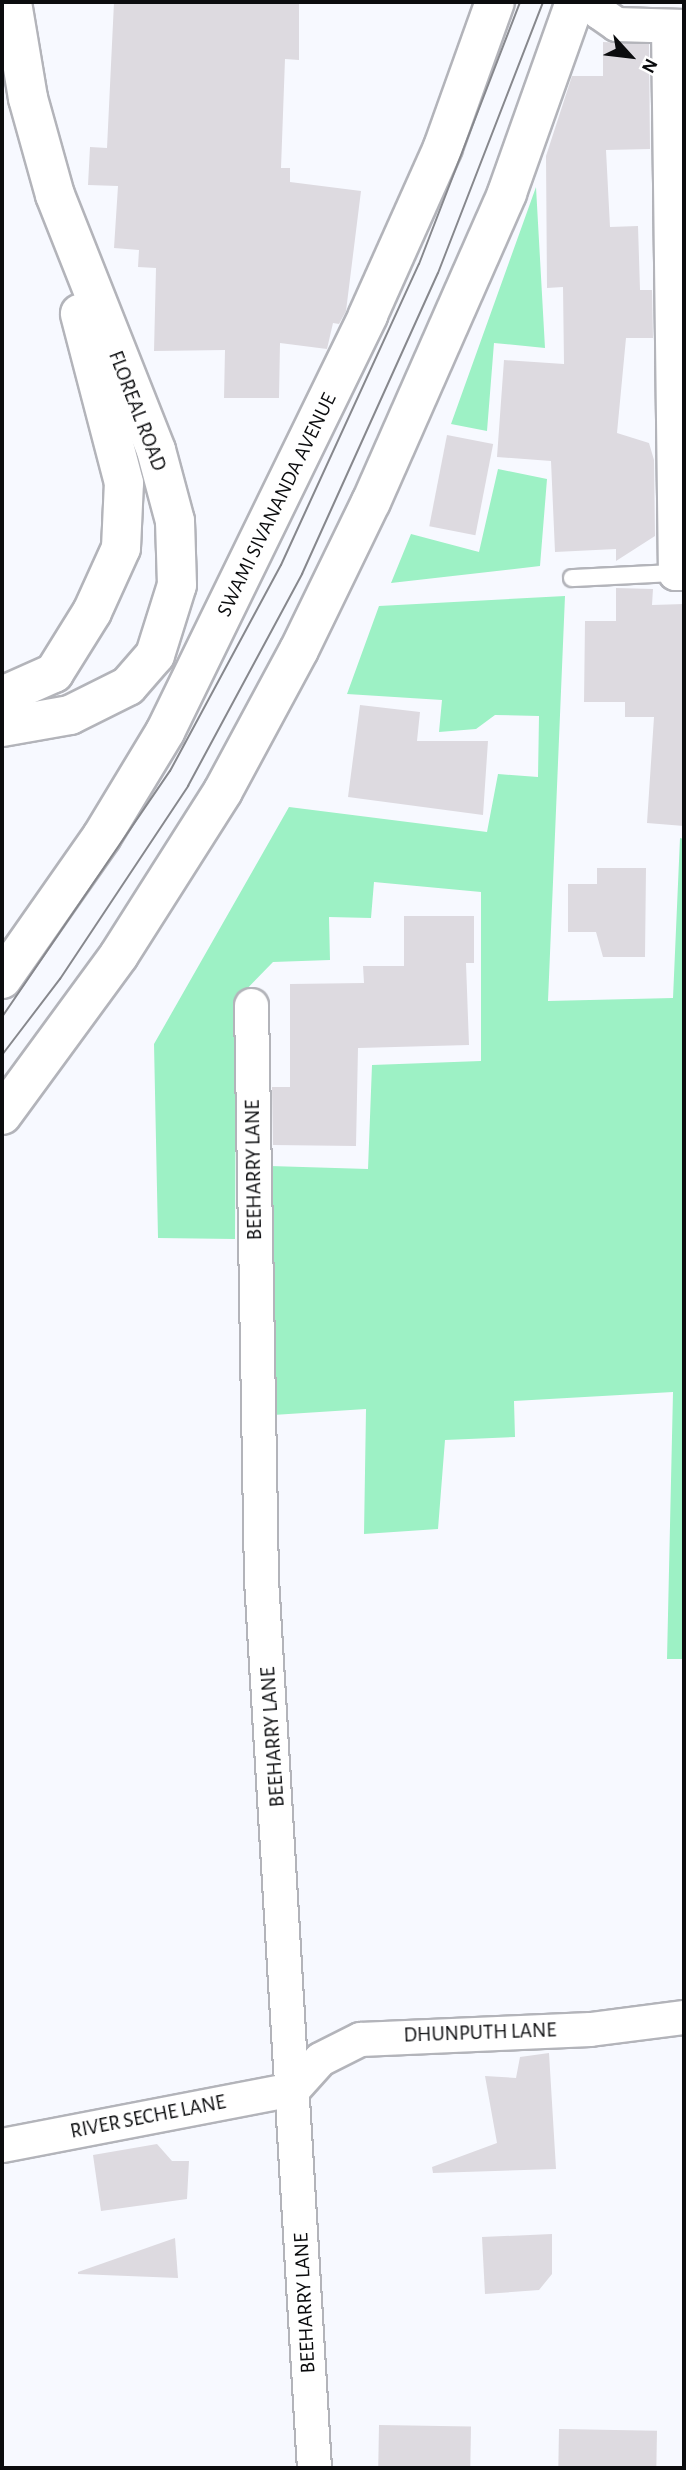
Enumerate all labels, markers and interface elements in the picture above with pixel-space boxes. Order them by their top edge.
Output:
north arrow [595,21,665,91]
text: N [638,56,661,76]
street label: FLOREAL ROAD [103,347,171,475]
street label: SWAMI SIVANANDA AVENUE [212,389,342,621]
street label: BEEHARRY LANE [240,1099,268,1241]
street label: BEEHARRY LANE [256,1666,290,1808]
street label: DHUNPUTH LANE [403,2018,557,2048]
street label: RIVER SECHE LANE [68,2090,228,2144]
street label: BEEHARRY LANE [289,2232,321,2374]

